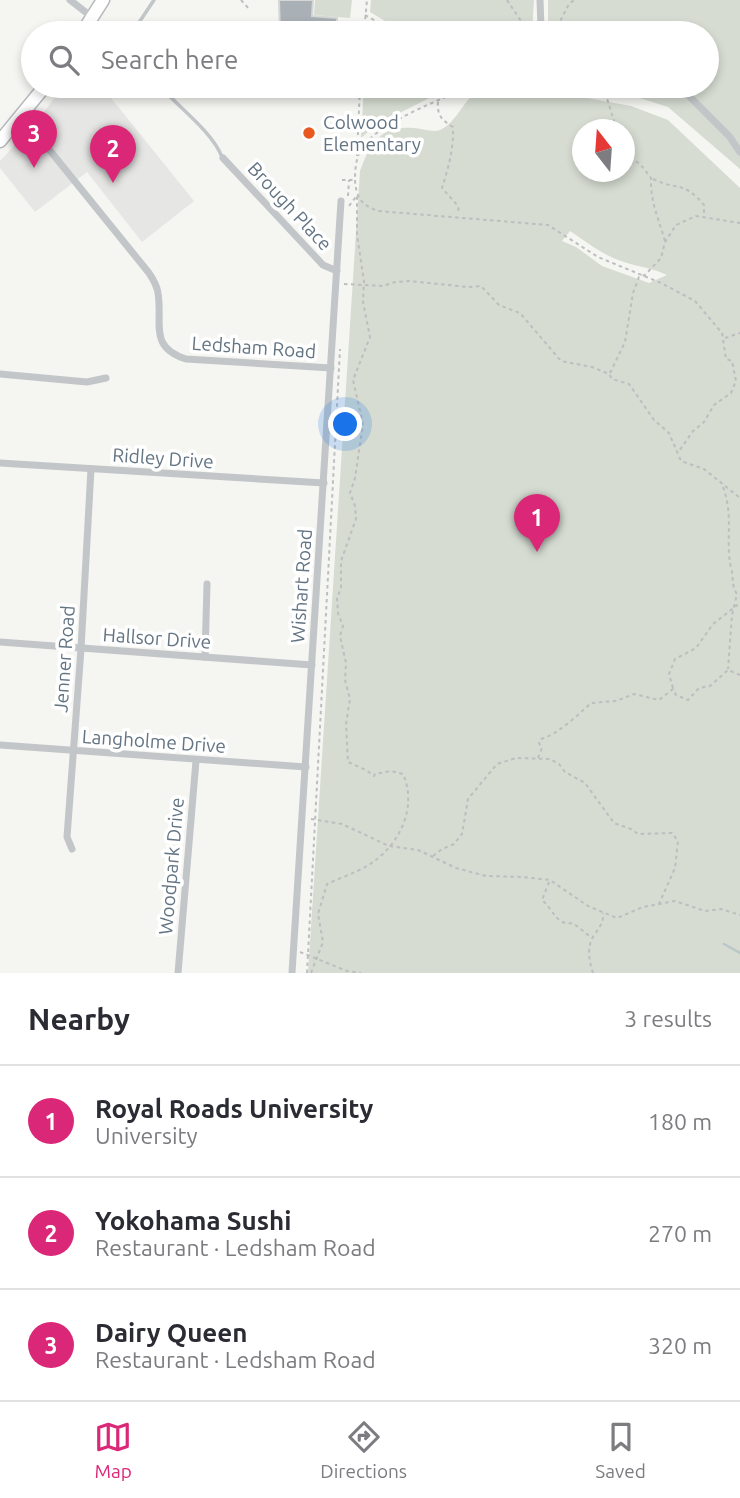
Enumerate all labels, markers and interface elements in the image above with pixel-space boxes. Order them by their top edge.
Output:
search box [21,21,719,98]
icon: search [45,41,83,79]
text: Search here [101,45,238,74]
pin: 3 [11,110,57,168]
place label: Colwood Elementary [323,111,421,155]
north arrow [572,119,635,182]
pin: 2 [90,125,136,183]
marker: Colwood Elementary [301,125,317,141]
street label: Brough Place [244,157,336,255]
street label: Ledsham Road [191,332,317,362]
your location [328,407,362,441]
street label: Ridley Drive [112,443,214,473]
pin: 1 [514,494,560,552]
street label: Wishart Road [286,528,316,644]
street label: Jenner Road [49,605,79,713]
street label: Hallsor Drive [102,623,212,653]
street label: Langholme Drive [81,725,227,757]
street label: Woodpark Drive [154,797,188,935]
text: Nearby [28,1002,130,1036]
text: 3 results [624,1006,712,1031]
text: Royal Roads University [95,1094,373,1123]
text: 1 [45,1109,57,1134]
text: 180 m [648,1109,712,1134]
text: University [95,1123,198,1148]
text: Yokohama Sushi [95,1206,291,1235]
text: 2 [45,1221,57,1246]
text: 270 m [648,1221,712,1246]
text: Restaurant · Ledsham Road [95,1235,376,1260]
text: Dairy Queen [95,1318,248,1347]
text: 3 [45,1333,57,1358]
text: 320 m [648,1333,712,1358]
text: Restaurant · Ledsham Road [95,1347,376,1372]
tab: Map [94,1418,132,1482]
tab: Directions [320,1418,407,1482]
tab: Saved [595,1418,646,1482]

